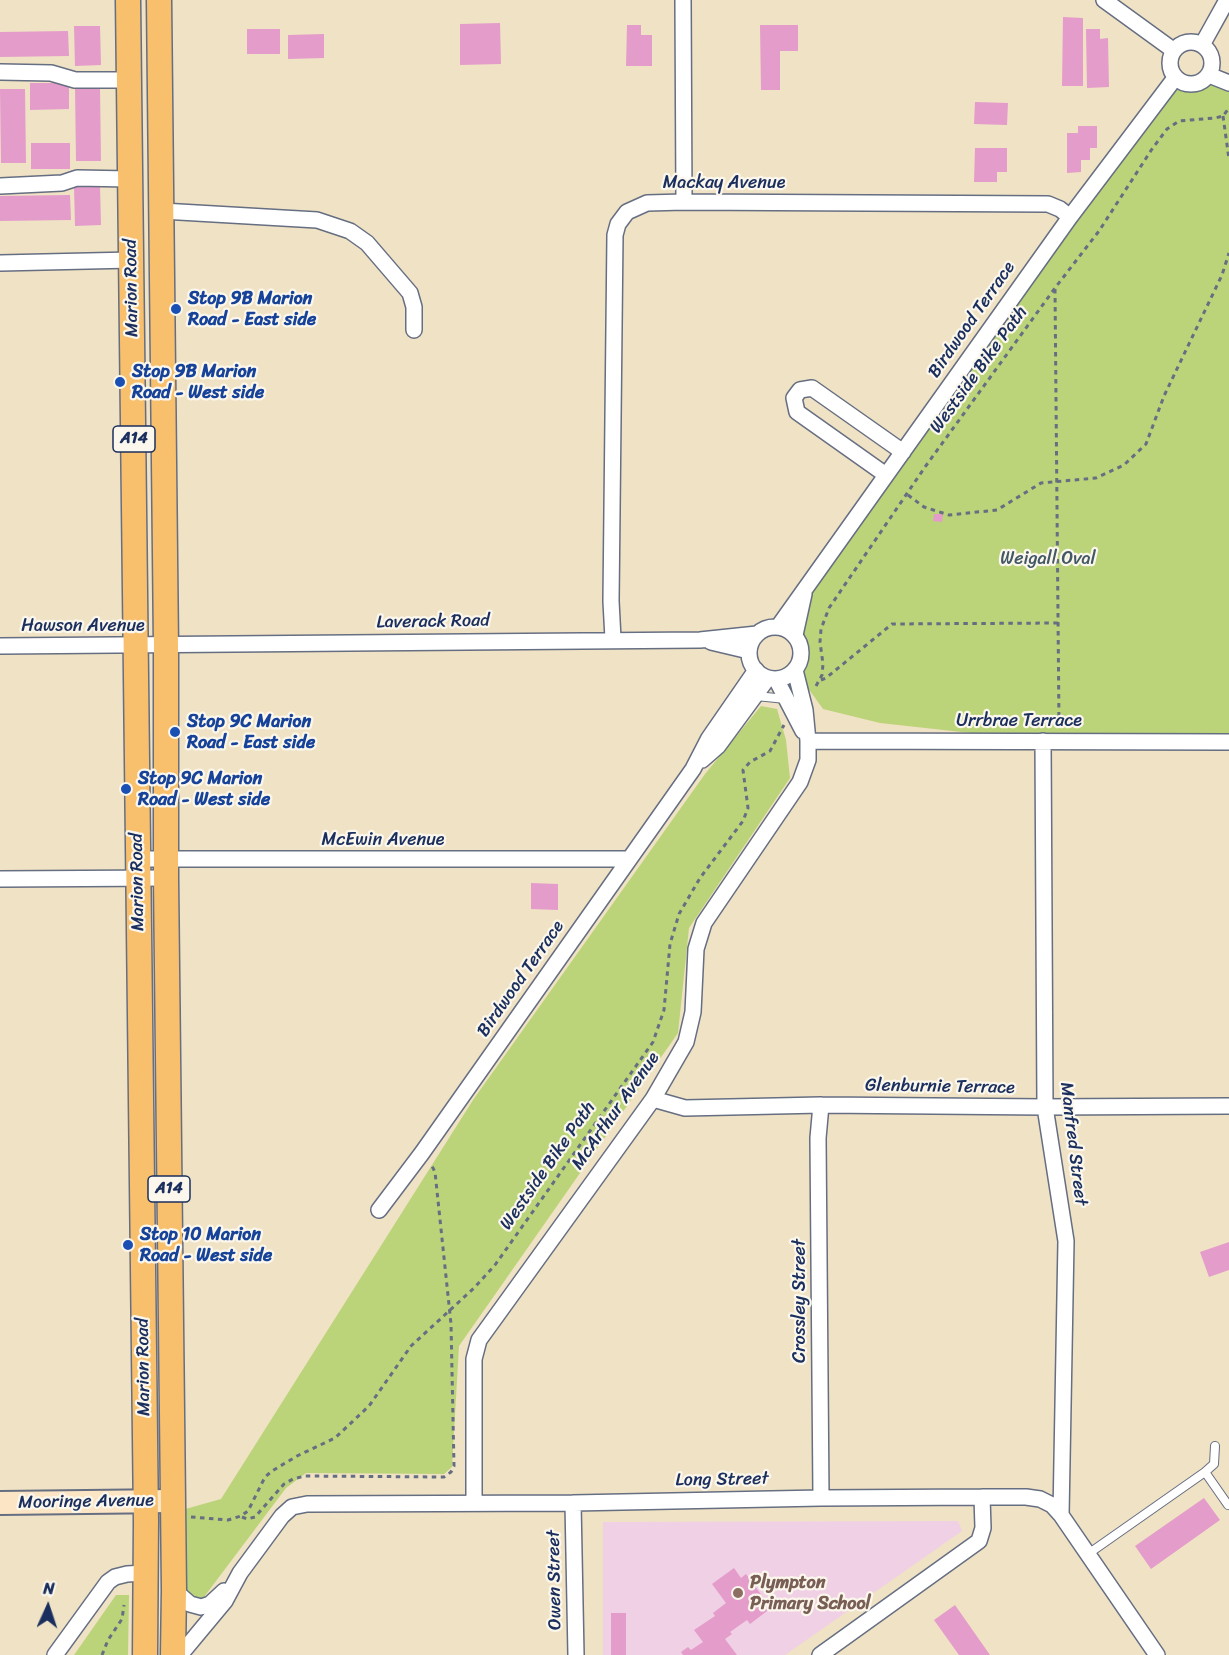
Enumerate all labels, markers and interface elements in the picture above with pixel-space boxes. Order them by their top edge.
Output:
street label: Mackay Avenue [663,172,785,194]
street label: Marion Road [120,239,144,337]
street label: Birdwood Terrace [924,258,1020,382]
place label: Stop 9B Marion Road - East side [188,288,316,330]
marker: Stop 9B Marion Road - East side [169,302,183,316]
street label: Westside Bike Path [926,302,1032,438]
place label: Stop 9B Marion Road - West side [132,361,264,404]
marker: Stop 9B Marion Road - West side [113,375,127,389]
road number: A14 [113,426,155,452]
park label: Weigall Oval [1000,548,1096,570]
street label: Laverack Road [376,610,490,634]
street label: Hawson Avenue [21,615,145,637]
street label: Urrbrae Terrace [956,710,1082,732]
place label: Stop 9C Marion Road - East side [187,711,315,754]
marker: Stop 9C Marion Road - East side [168,725,182,739]
place label: Stop 9C Marion Road - West side [138,768,270,810]
marker: Stop 9C Marion Road - West side [119,782,133,796]
street label: McEwin Avenue [322,829,444,851]
street label: Marion Road [126,833,150,931]
street label: Birdwood Terrace [473,917,569,1041]
street label: McArthur Avenue [567,1048,665,1174]
street label: Glenburnie Terrace [865,1075,1015,1099]
street label: Manfred Street [1055,1081,1091,1207]
street label: Westside Bike Path [496,1098,600,1234]
road number: A14 [148,1176,190,1202]
place label: Stop 10 Marion Road - West side [140,1224,272,1266]
marker: Stop 10 Marion Road - West side [121,1238,135,1252]
street label: Crossley Street [789,1239,811,1363]
street label: Marion Road [132,1318,156,1416]
street label: Long Street [675,1468,769,1492]
street label: Mooringe Avenue [18,1490,154,1514]
street label: Owen Street [543,1530,567,1630]
place label: Plympton Primary School [750,1572,871,1614]
text: N [43,1574,55,1603]
north arrow [18,1577,78,1637]
marker: Plympton Primary School [731,1586,745,1600]

